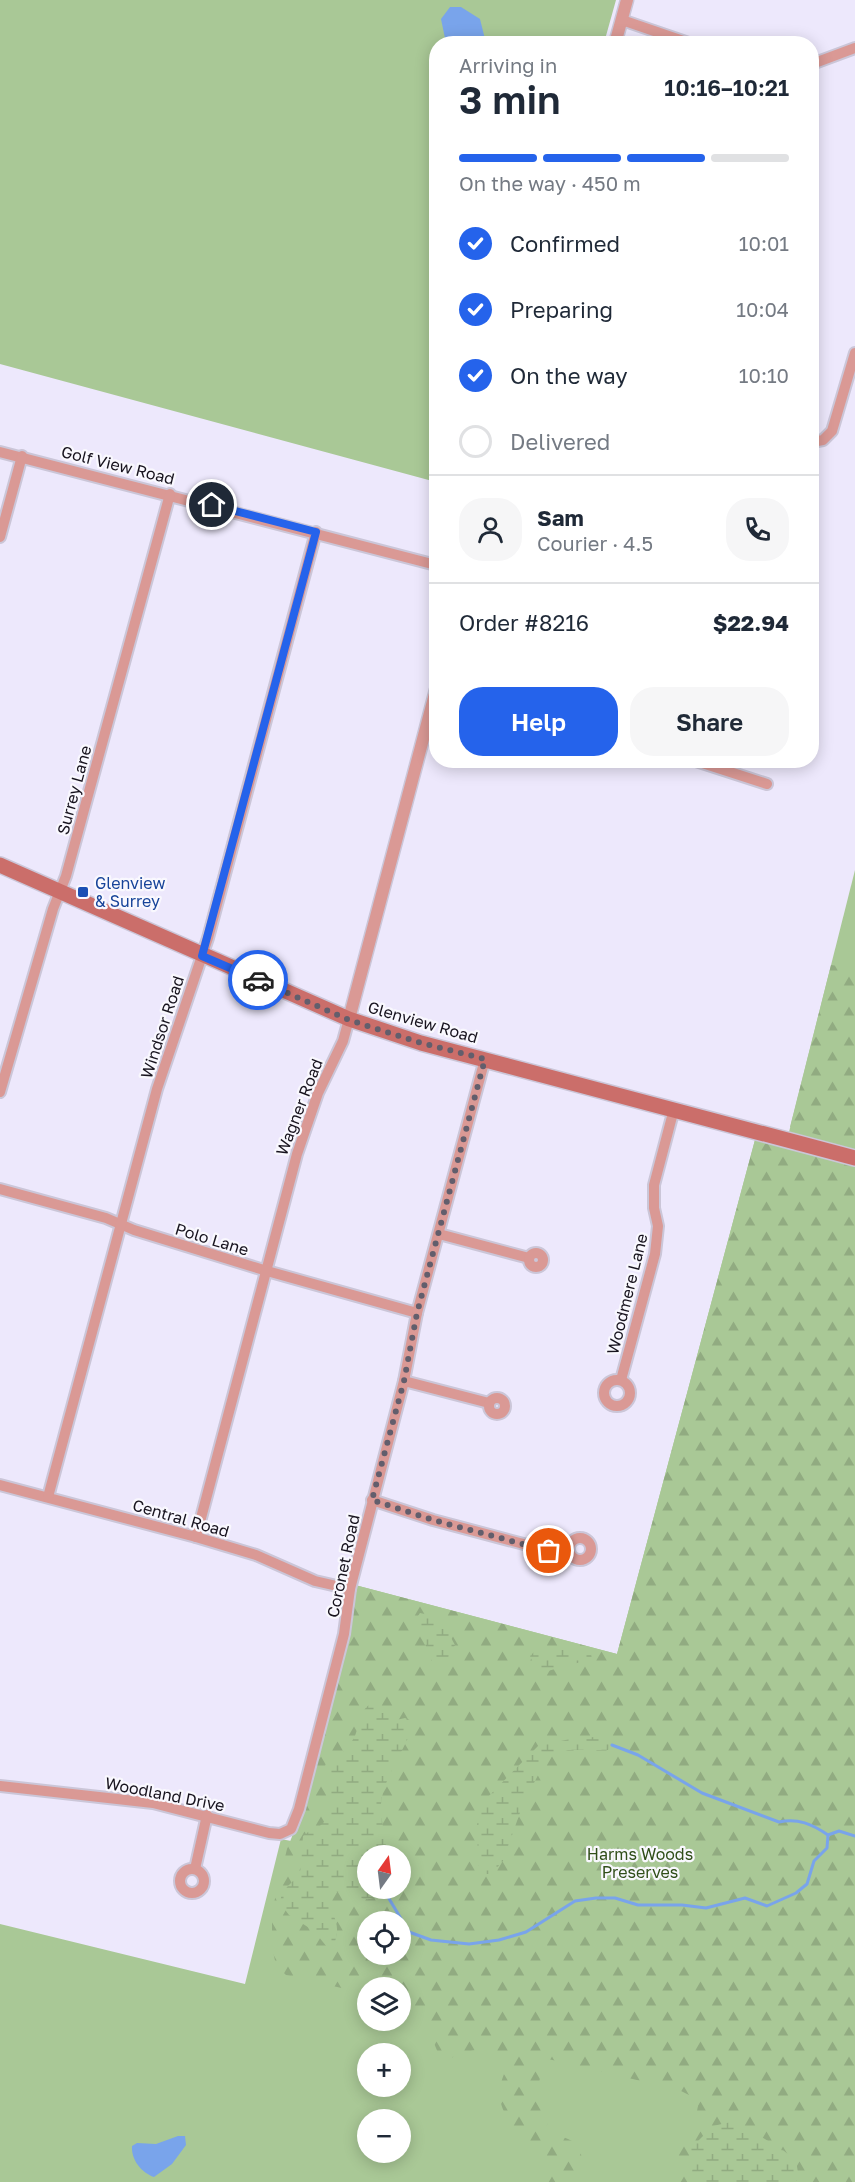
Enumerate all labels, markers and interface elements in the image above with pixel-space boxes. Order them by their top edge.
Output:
text: Arriving in [459,53,557,77]
text: 10:16–10:21 [664,74,789,101]
text: 3 min [459,76,561,123]
text: On the way · 450 m [459,171,641,195]
icon: check [459,227,492,260]
text: Confirmed [510,230,620,257]
text: 10:01 [739,231,789,255]
icon: check [459,293,492,326]
text: Preparing [510,296,613,323]
text: 10:04 [736,297,789,321]
icon: check [459,359,492,392]
text: On the way [510,362,628,389]
text: 10:10 [739,363,789,387]
text: Delivered [510,428,610,455]
street label: Golf View Road [59,441,177,489]
pin [186,479,237,530]
icon: home [195,488,228,521]
button: person [459,498,522,561]
button: phone [726,498,789,561]
text: Sam [537,504,584,531]
text: Courier · 4.5 [537,531,653,555]
text: Order #8216 [459,609,589,636]
text: $22.94 [713,609,789,636]
button: Help [459,687,618,756]
button: Share [630,687,789,756]
street label: Surrey Lane [52,743,96,837]
place label: Glenview & Surrey [95,873,165,911]
marker: Glenview & Surrey [76,885,90,899]
courier [228,950,288,1010]
icon: car [242,964,275,997]
street label: Windsor Road [136,973,188,1081]
street label: Glenview Road [366,997,480,1047]
street label: Wagner Road [271,1056,327,1158]
street label: Polo Lane [173,1218,251,1260]
street label: Woodmere Lane [602,1231,652,1357]
street label: Central Road [130,1495,232,1541]
street label: Coronet Road [322,1513,364,1619]
pin [523,1525,574,1576]
icon: bag [532,1534,565,1567]
street label: Woodland Drive [104,1773,226,1815]
park label: Harms Woods Preserves [587,1844,693,1882]
north arrow [357,1845,411,1899]
map controls [357,1845,411,2163]
button: locate [357,1911,411,1965]
button: layers [357,1977,411,2031]
button: + [357,2043,411,2097]
button: − [357,2109,411,2163]

